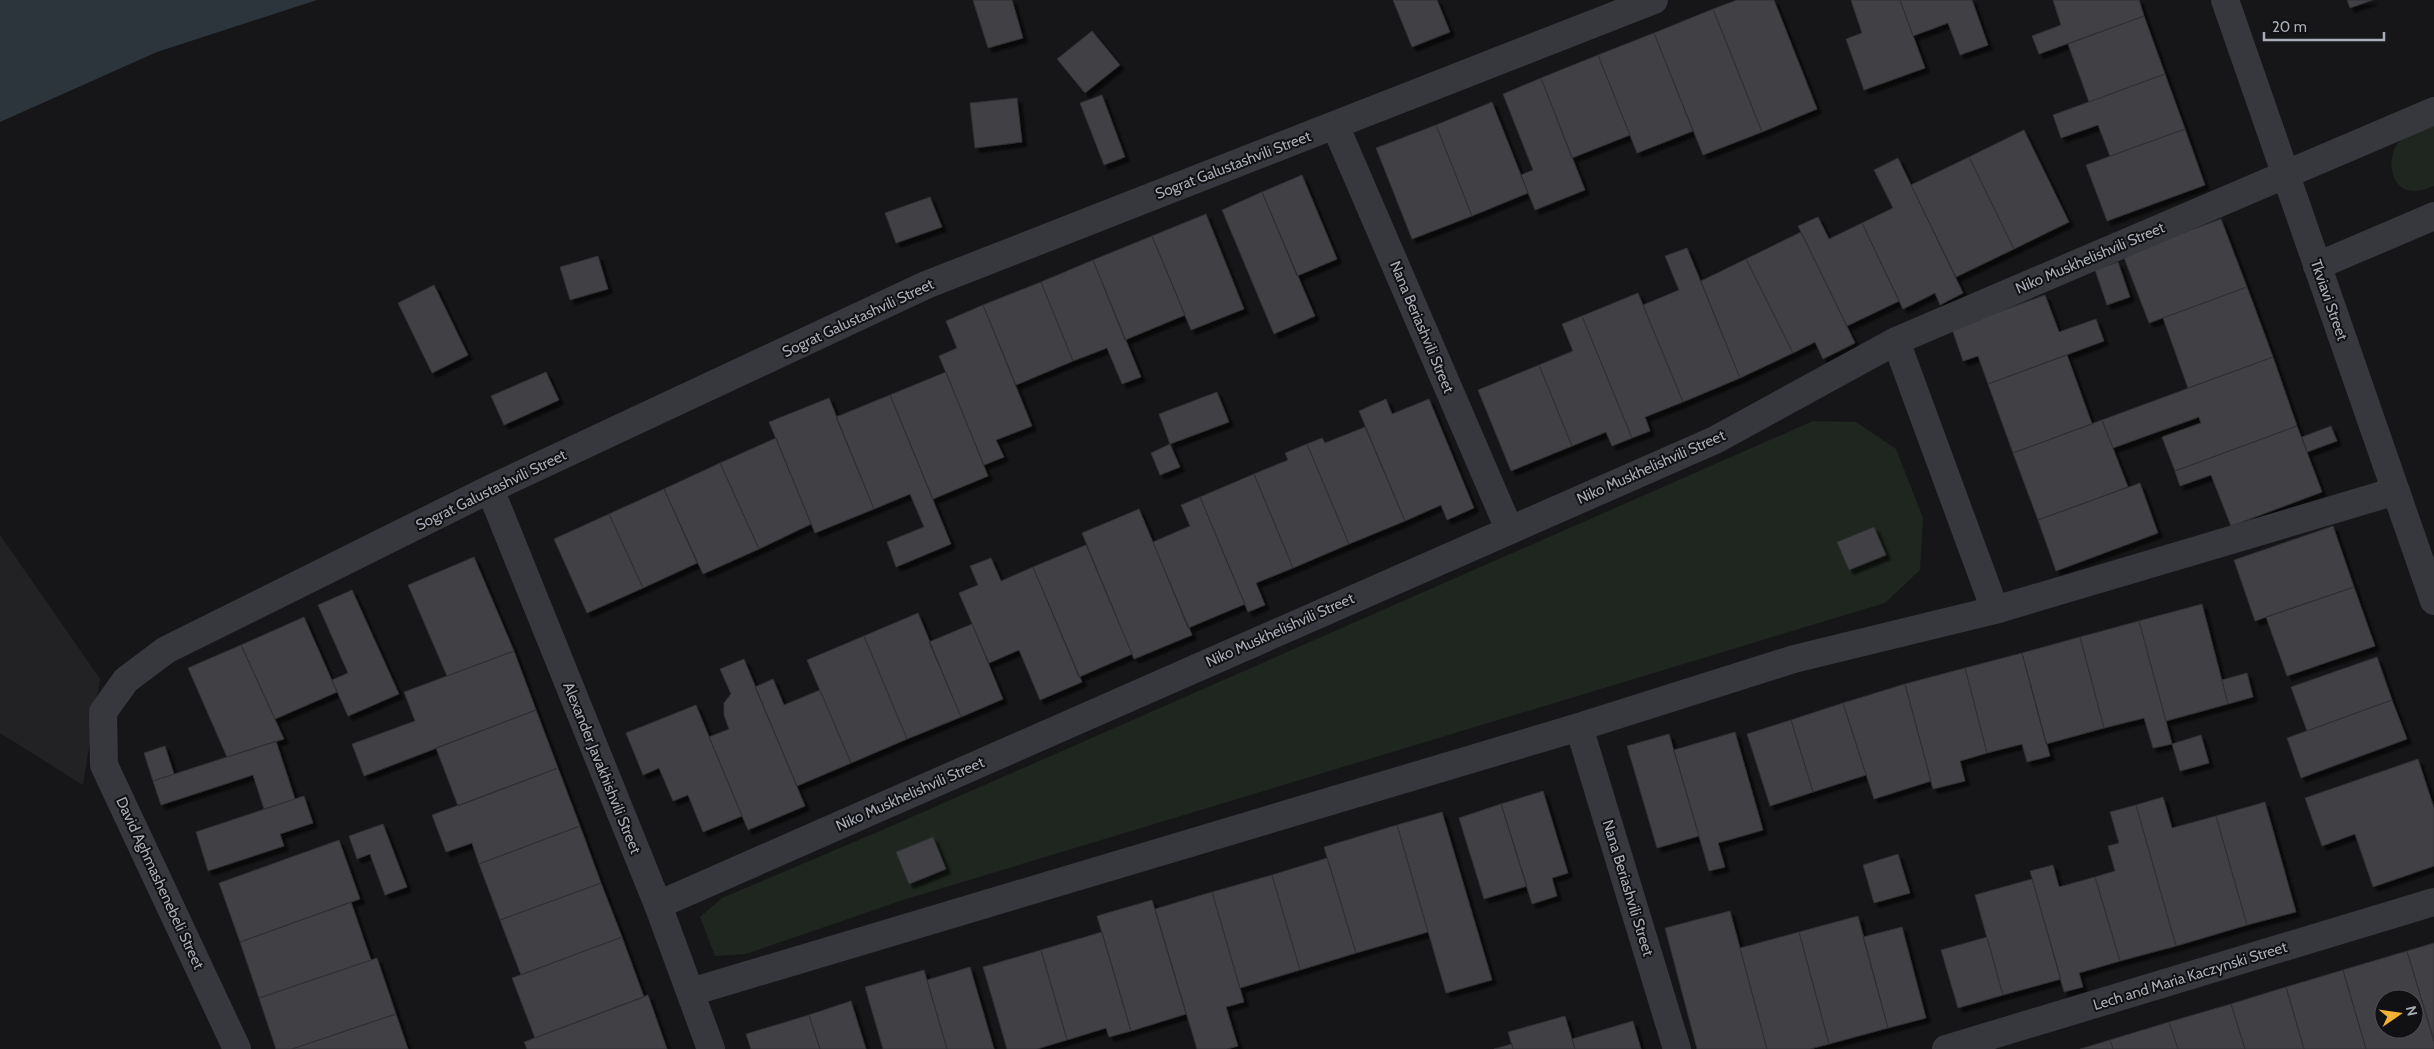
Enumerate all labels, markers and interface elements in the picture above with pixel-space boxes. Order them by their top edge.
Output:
scale bar [2264,10,2384,42]
text: 20 m [2272,18,2307,36]
street label: Sograt Galustashvili Street [1153,127,1313,203]
street label: Niko Muskhelishvili Street [2013,218,2167,298]
street label: Tkviavi Street [2307,257,2351,343]
street label: Nana Beriashvili Street [1386,258,1458,396]
street label: Sograt Galustashvili Street [779,275,937,361]
street label: Niko Muskhelishvili Street [1574,426,1728,508]
street label: Sograt Galustashvili Street [413,446,569,534]
street label: Niko Muskhelishvili Street [1203,589,1357,671]
street label: Alexander Javakhishvili Street [559,680,645,856]
street label: Niko Muskhelishvili Street [833,753,987,835]
street label: David Aghmashenebeli Street [112,794,208,972]
street label: Nana Beriashvili Street [1599,818,1657,958]
street label: Lech and Maria Kaczynski Street [2091,938,2289,1014]
north arrow [2374,989,2424,1039]
text: N [2402,1004,2422,1018]

